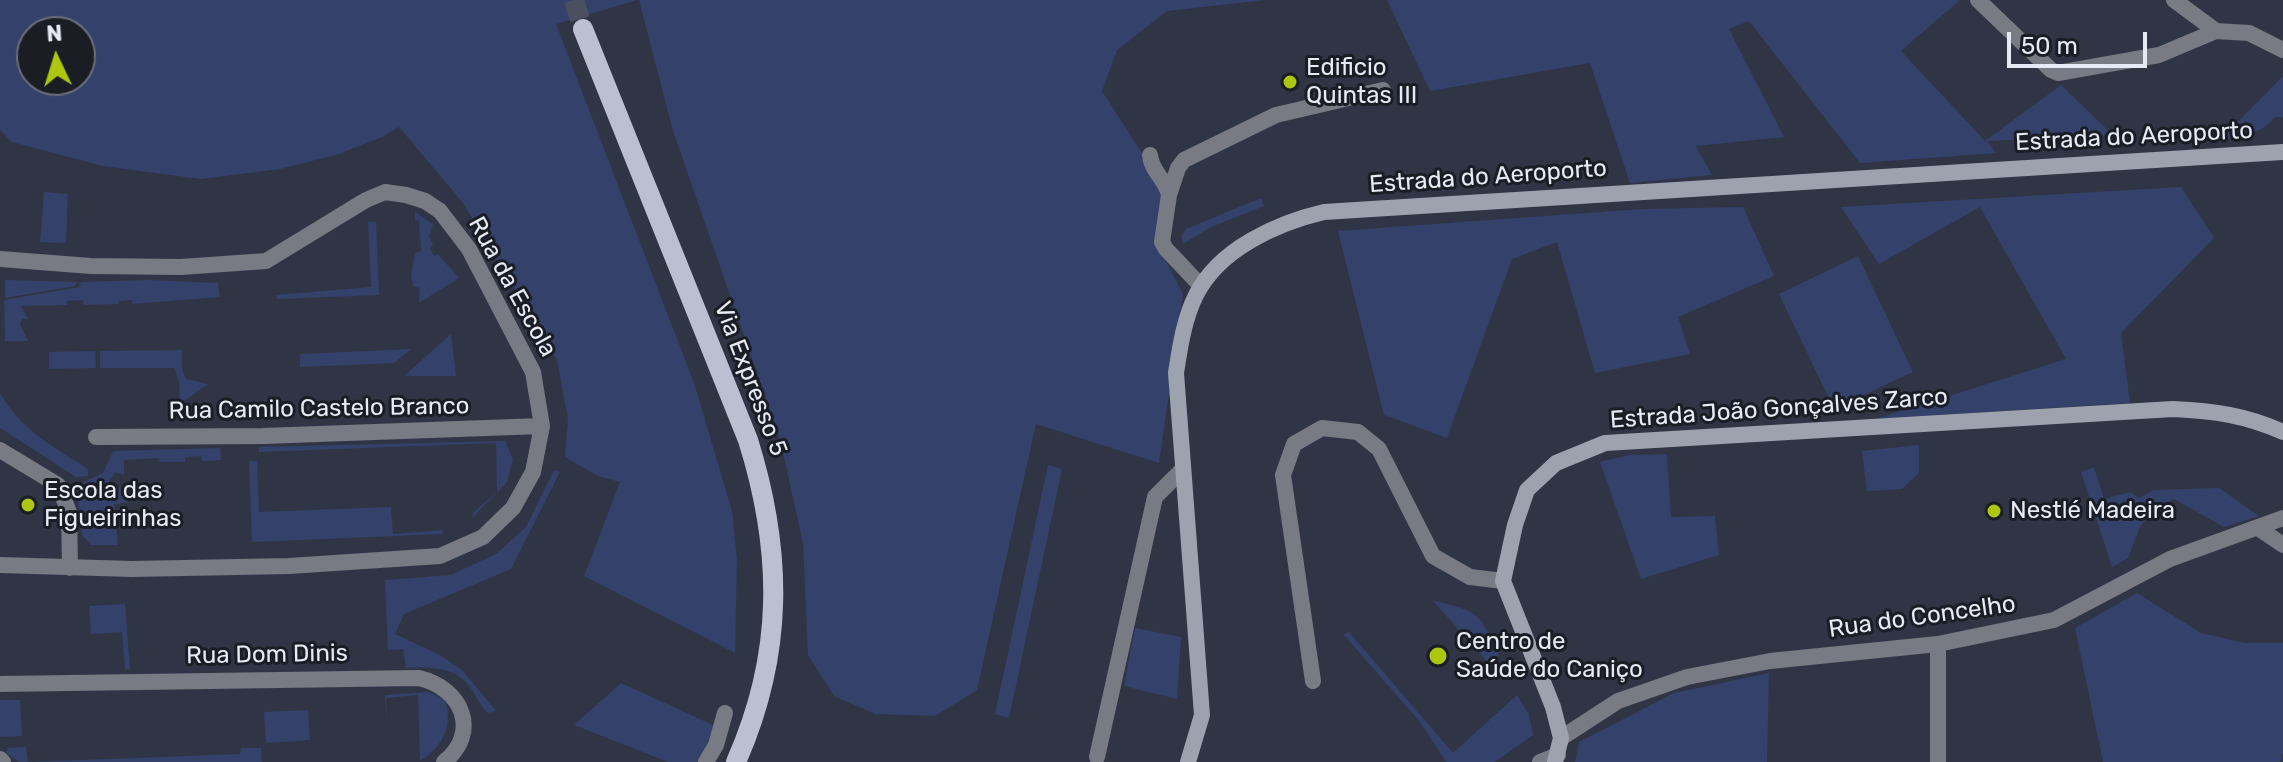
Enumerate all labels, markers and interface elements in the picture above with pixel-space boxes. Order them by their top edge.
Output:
north arrow [16,16,96,96]
scale bar [2011,16,2151,66]
text: N [46,20,63,48]
text: 50 m [2021,32,2078,60]
place label: Edificio Quintas III [1306,54,1417,110]
marker: Edificio Quintas III [1281,73,1299,91]
street label: Estrada do Aeroporto [2014,116,2254,158]
street label: Estrada do Aeroporto [1368,154,1608,200]
street label: Rua da Escola [462,212,562,362]
street label: Via Expresso 5 [707,298,793,460]
street label: Estrada João Gonçalves Zarco [1609,383,1949,435]
street label: Rua Camilo Castelo Branco [168,392,470,426]
place label: Escola das Figueirinhas [44,477,181,533]
marker: Escola das Figueirinhas [19,496,37,514]
place label: Nestlé Madeira [2010,497,2175,525]
marker: Nestlé Madeira [1985,502,2003,520]
street label: Rua do Concelho [1827,590,2017,644]
place label: Centro de Saúde do Caniço [1456,628,1643,684]
street label: Rua Dom Dinis [186,639,348,671]
marker: Centro de Saúde do Caniço [1427,645,1449,667]

